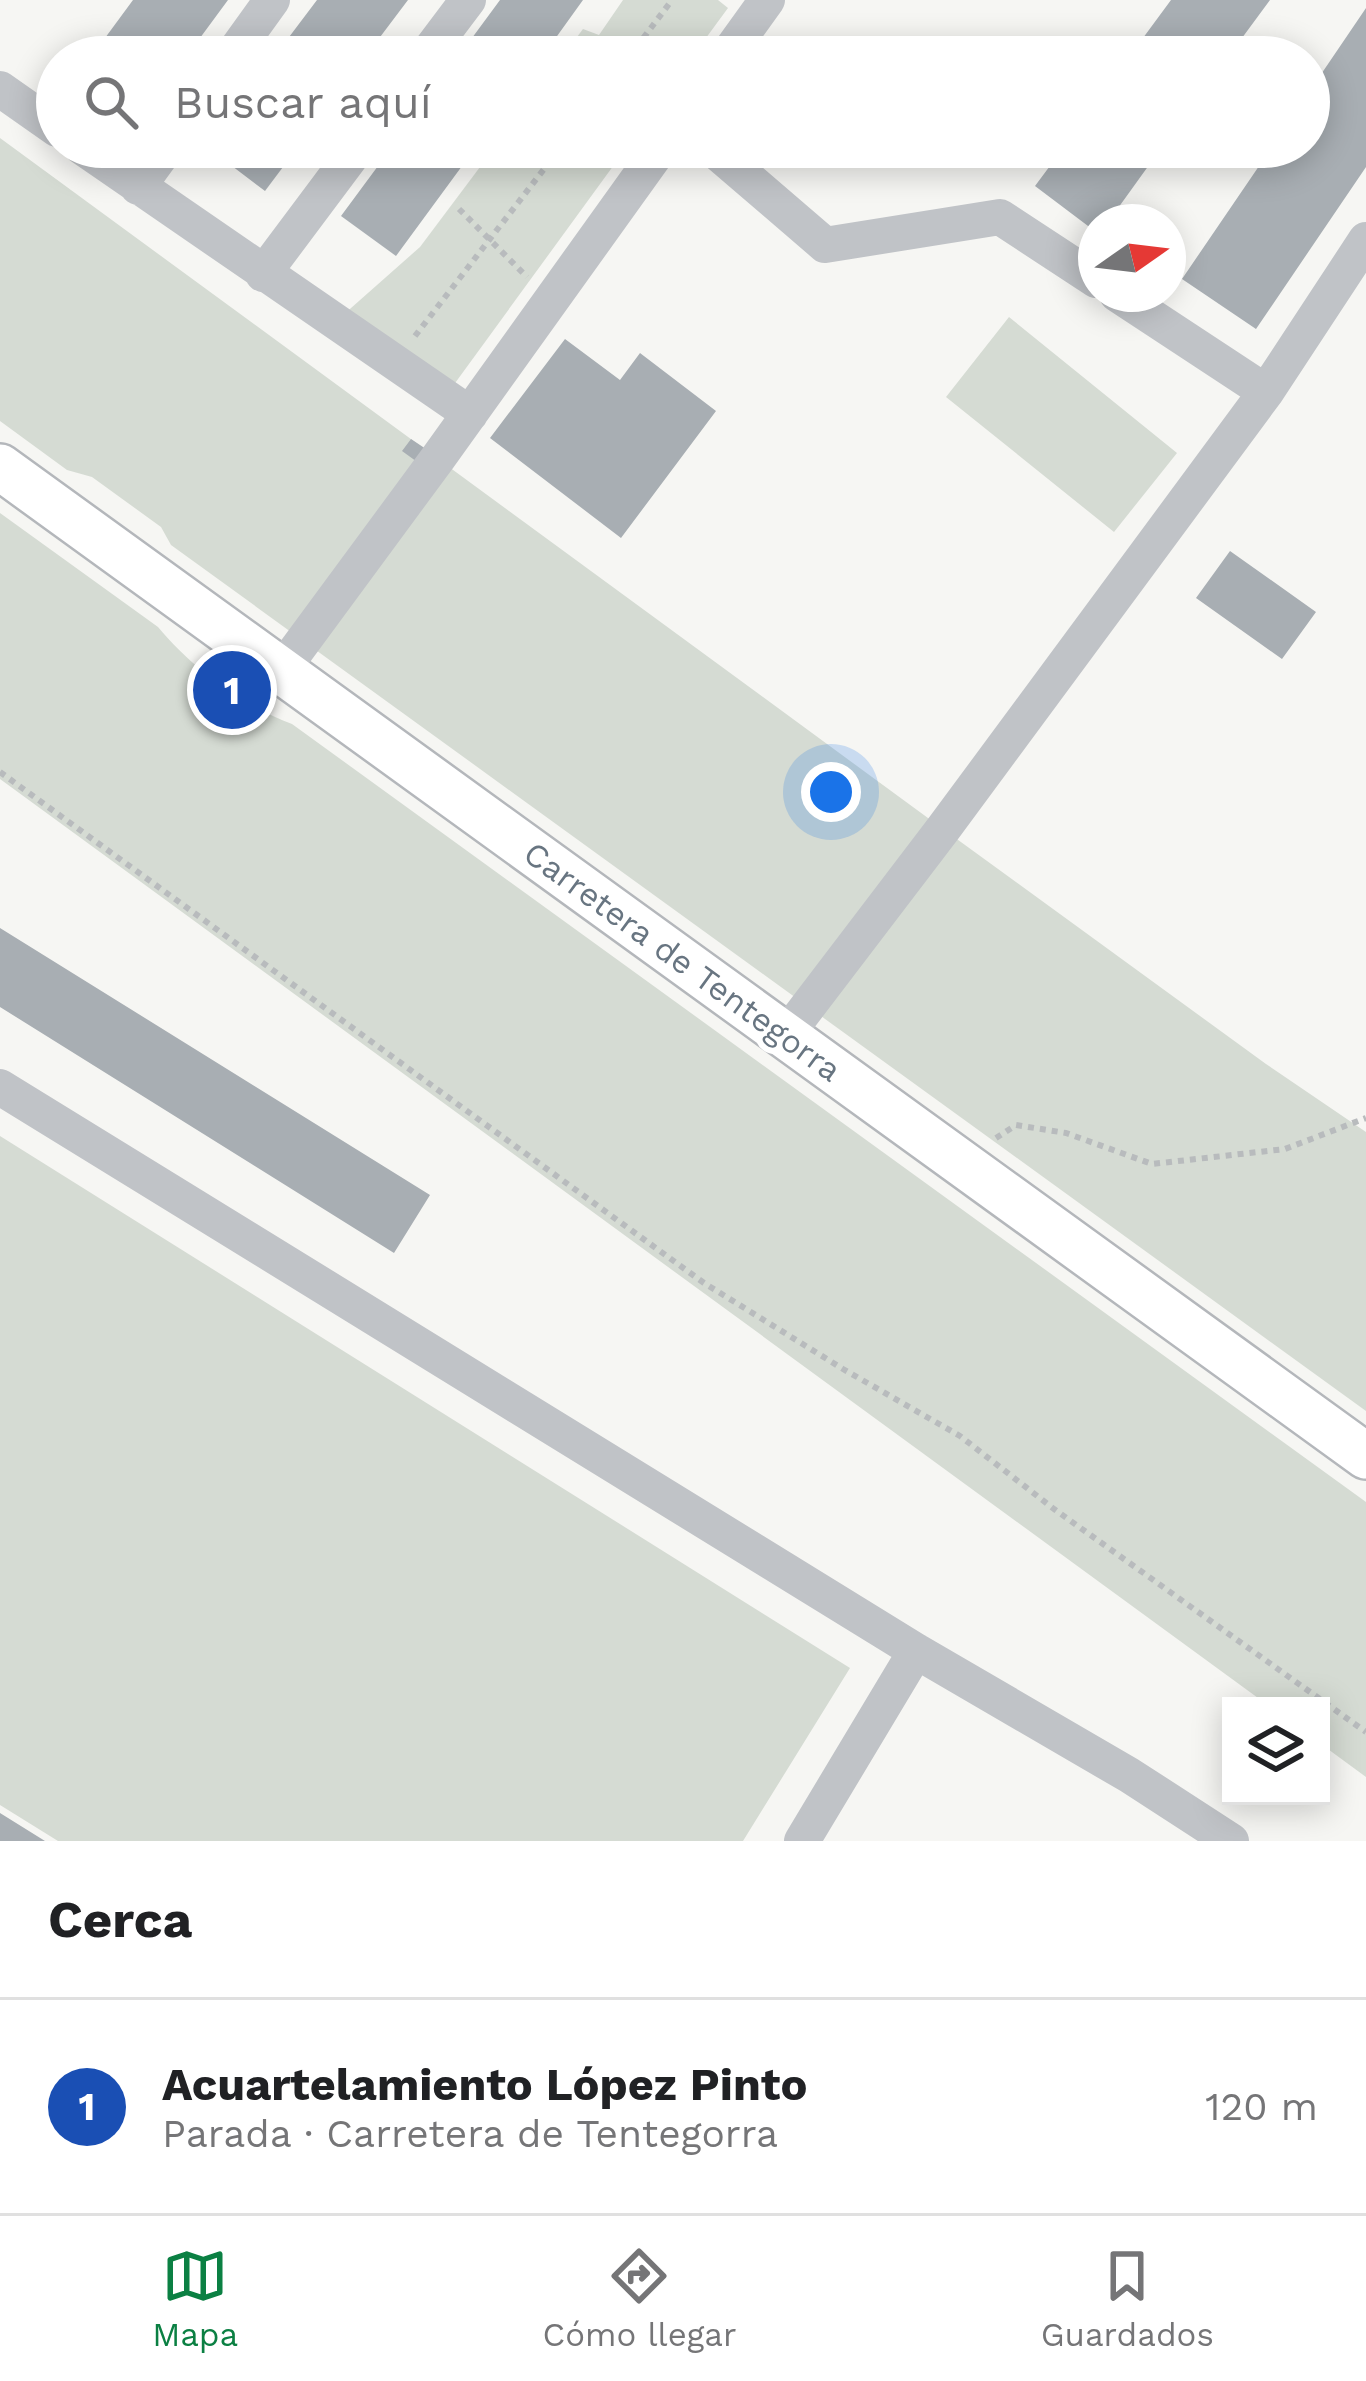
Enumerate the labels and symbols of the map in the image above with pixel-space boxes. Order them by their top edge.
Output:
north arrow [1078,204,1186,312]
pin: 1 [193,645,271,735]
your location [801,762,861,822]
street label: Carretera de Tentegorra [517,833,849,1090]

